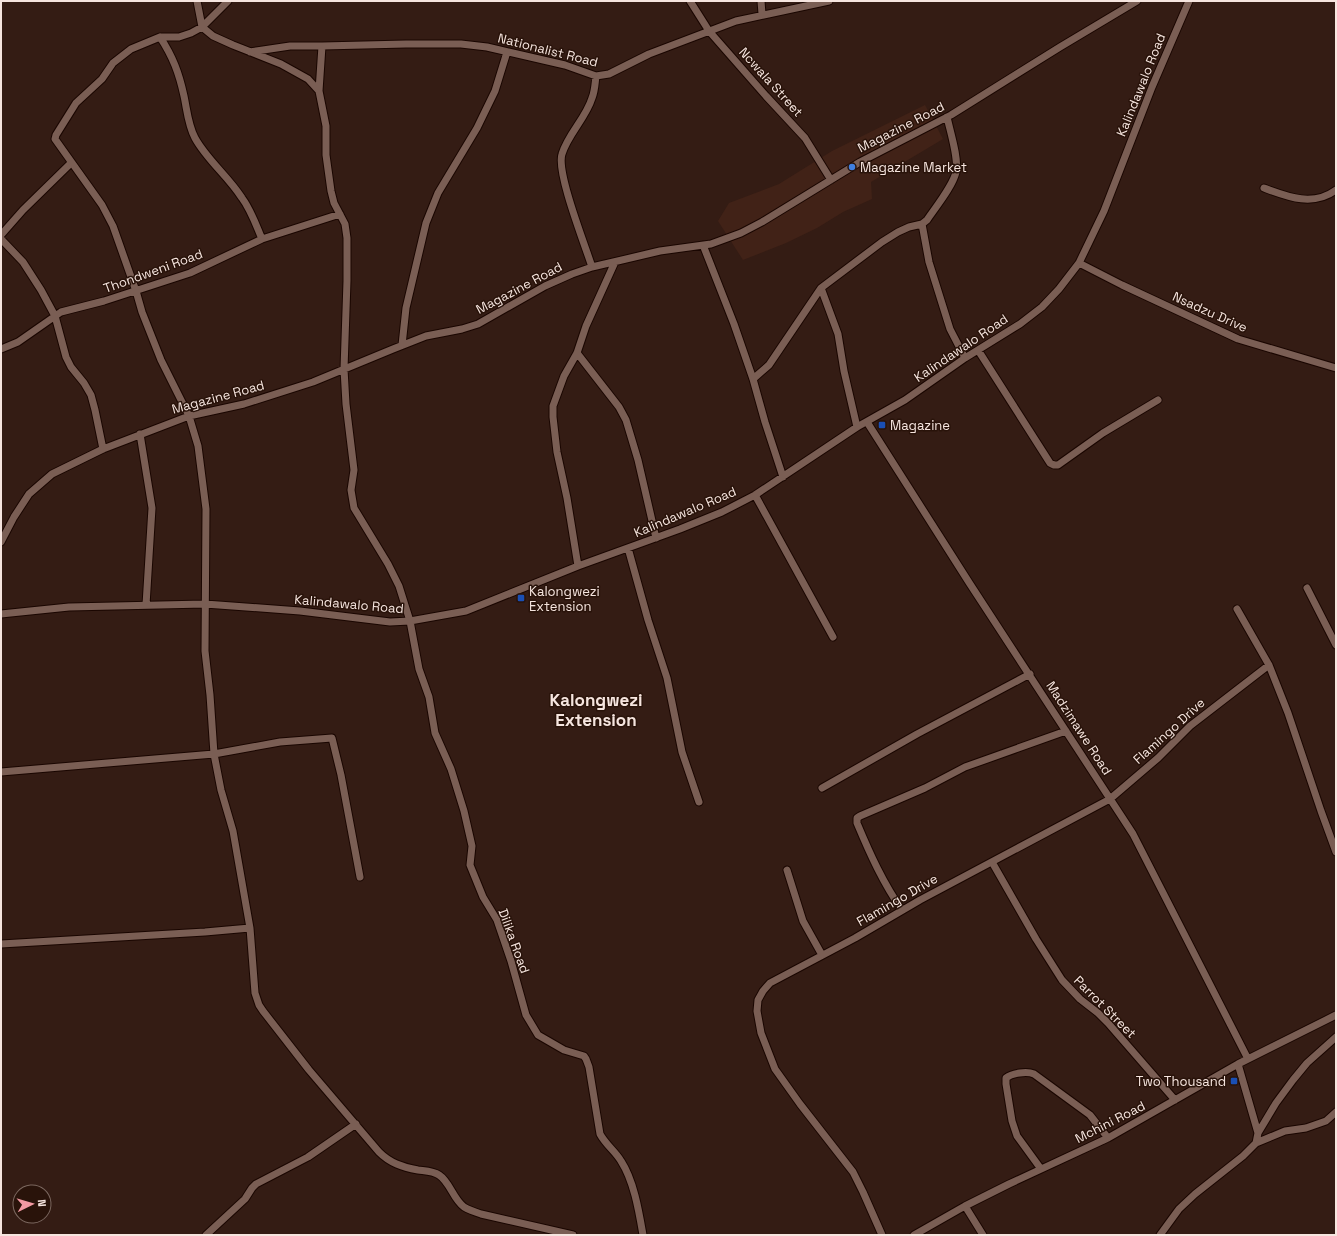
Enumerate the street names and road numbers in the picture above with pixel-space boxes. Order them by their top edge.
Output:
street label: Nationalist Road [496,29,600,71]
street label: Kalindawalo Road [1113,31,1169,139]
street label: Ncwala Street [735,44,807,120]
street label: Magazine Road [855,98,947,156]
street label: Thondweni Road [101,245,205,297]
street label: Magazine Road [473,258,565,318]
street label: Nsadzu Drive [1170,288,1250,336]
street label: Kalindawalo Road [911,310,1011,386]
street label: Magazine Road [170,376,266,418]
street label: Kalindawalo Road [631,483,739,541]
street label: Kalindawalo Road [294,591,404,617]
street label: Madzimawe Road [1042,678,1116,778]
street label: Flamingo Drive [1130,694,1208,768]
street label: Flamingo Drive [853,870,941,930]
street label: Dilika Road [494,906,534,976]
street label: Parrot Street [1070,972,1140,1042]
street label: Mchini Road [1072,1097,1148,1147]

